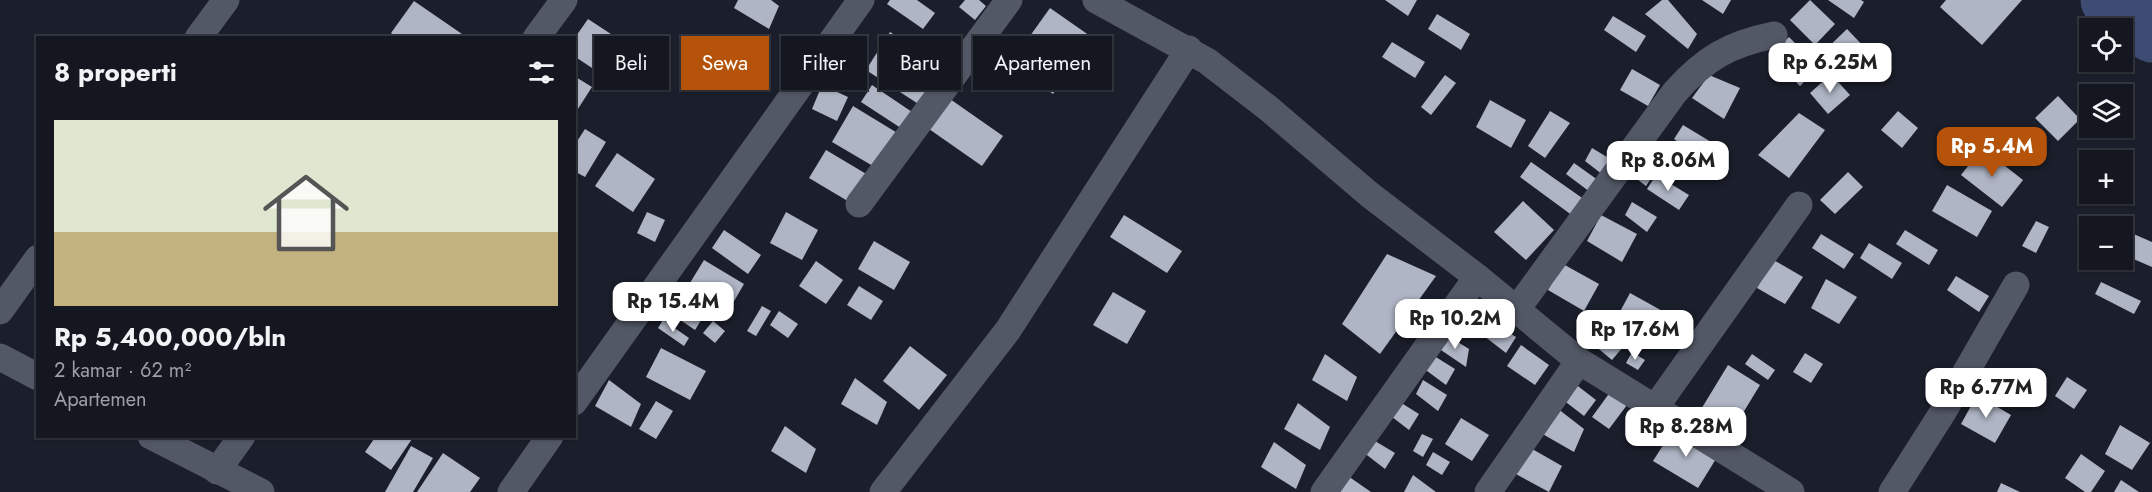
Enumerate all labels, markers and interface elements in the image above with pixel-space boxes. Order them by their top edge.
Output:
map controls [2079,18,2133,270]
button: locate [2079,18,2133,72]
chip: Beli [594,36,669,90]
chip: Sewa [681,36,769,90]
chip: Filter [781,36,867,90]
chip: Baru [879,36,961,90]
chip: Apartemen [973,36,1112,90]
pin: Rp 6.25M [1768,43,1892,94]
text: Rp 6.25M [1783,48,1877,77]
text: 8 properti [54,53,177,91]
icon: filters [525,56,558,89]
button: layers [2079,84,2133,138]
pin: Rp 5.4M [1937,127,2047,178]
text: Rp 5.4M [1951,132,2033,161]
pin: Rp 8.06M [1606,141,1730,192]
text: Rp 8.06M [1621,146,1715,175]
button: + [2079,150,2133,204]
icon: home [252,159,360,267]
button: − [2079,216,2133,270]
pin: Rp 15.4M [611,282,735,333]
text: Rp 15.4M [627,287,719,316]
pin: Rp 10.2M [1393,299,1517,350]
text: Rp 10.2M [1409,304,1501,333]
pin: Rp 17.6M [1573,310,1697,361]
text: Rp 17.6M [1590,315,1680,344]
text: Rp 5,400,000/bln [54,318,286,356]
text: 2 kamar · 62 m² [54,356,191,385]
pin: Rp 6.77M [1924,368,2048,419]
text: Rp 6.77M [1939,373,2033,402]
text: Apartemen [54,385,147,414]
pin: Rp 8.28M [1624,407,1748,458]
text: Rp 8.28M [1639,412,1733,441]

